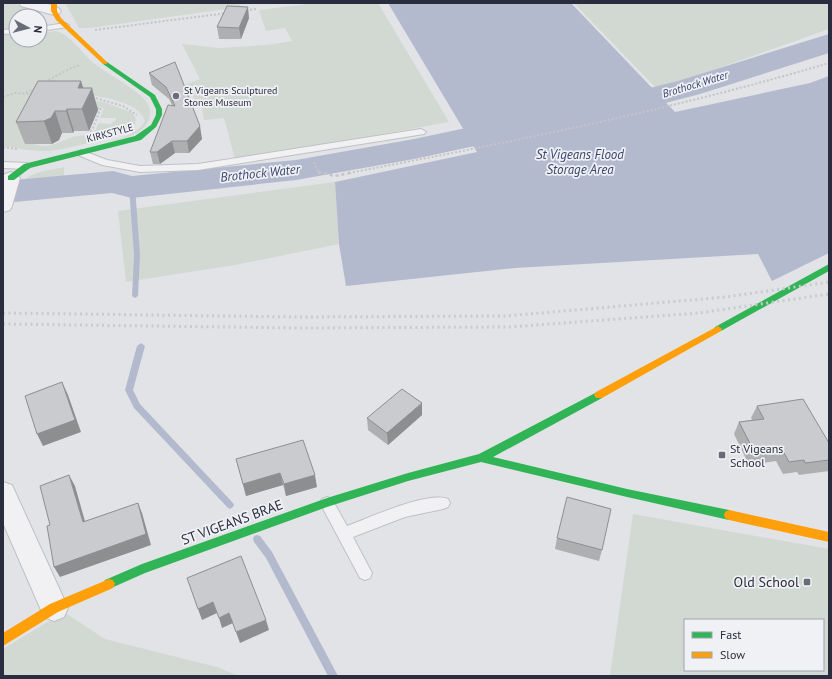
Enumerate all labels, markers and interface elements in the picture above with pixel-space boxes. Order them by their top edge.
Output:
north arrow [8,8,48,48]
text: N [31,25,45,34]
water label: Brothock Water [661,67,731,101]
place label: St Vigeans Sculptured Stones Museum [184,84,277,109]
marker: St Vigeans Sculptured Stones Museum [171,91,181,101]
street label: KIRKSTYLE [85,121,135,145]
water label: St Vigeans Flood Storage Area [536,146,624,178]
water label: Brothock Water [219,160,301,186]
place label: St Vigeans School [730,441,783,470]
marker: St Vigeans School [717,450,727,460]
street label: ST VIGEANS BRAE [179,495,285,549]
place label: Old School [734,573,799,591]
marker: Old School [802,577,812,587]
legend [684,619,824,671]
text: Fast [720,627,741,642]
text: Slow [720,647,745,662]

